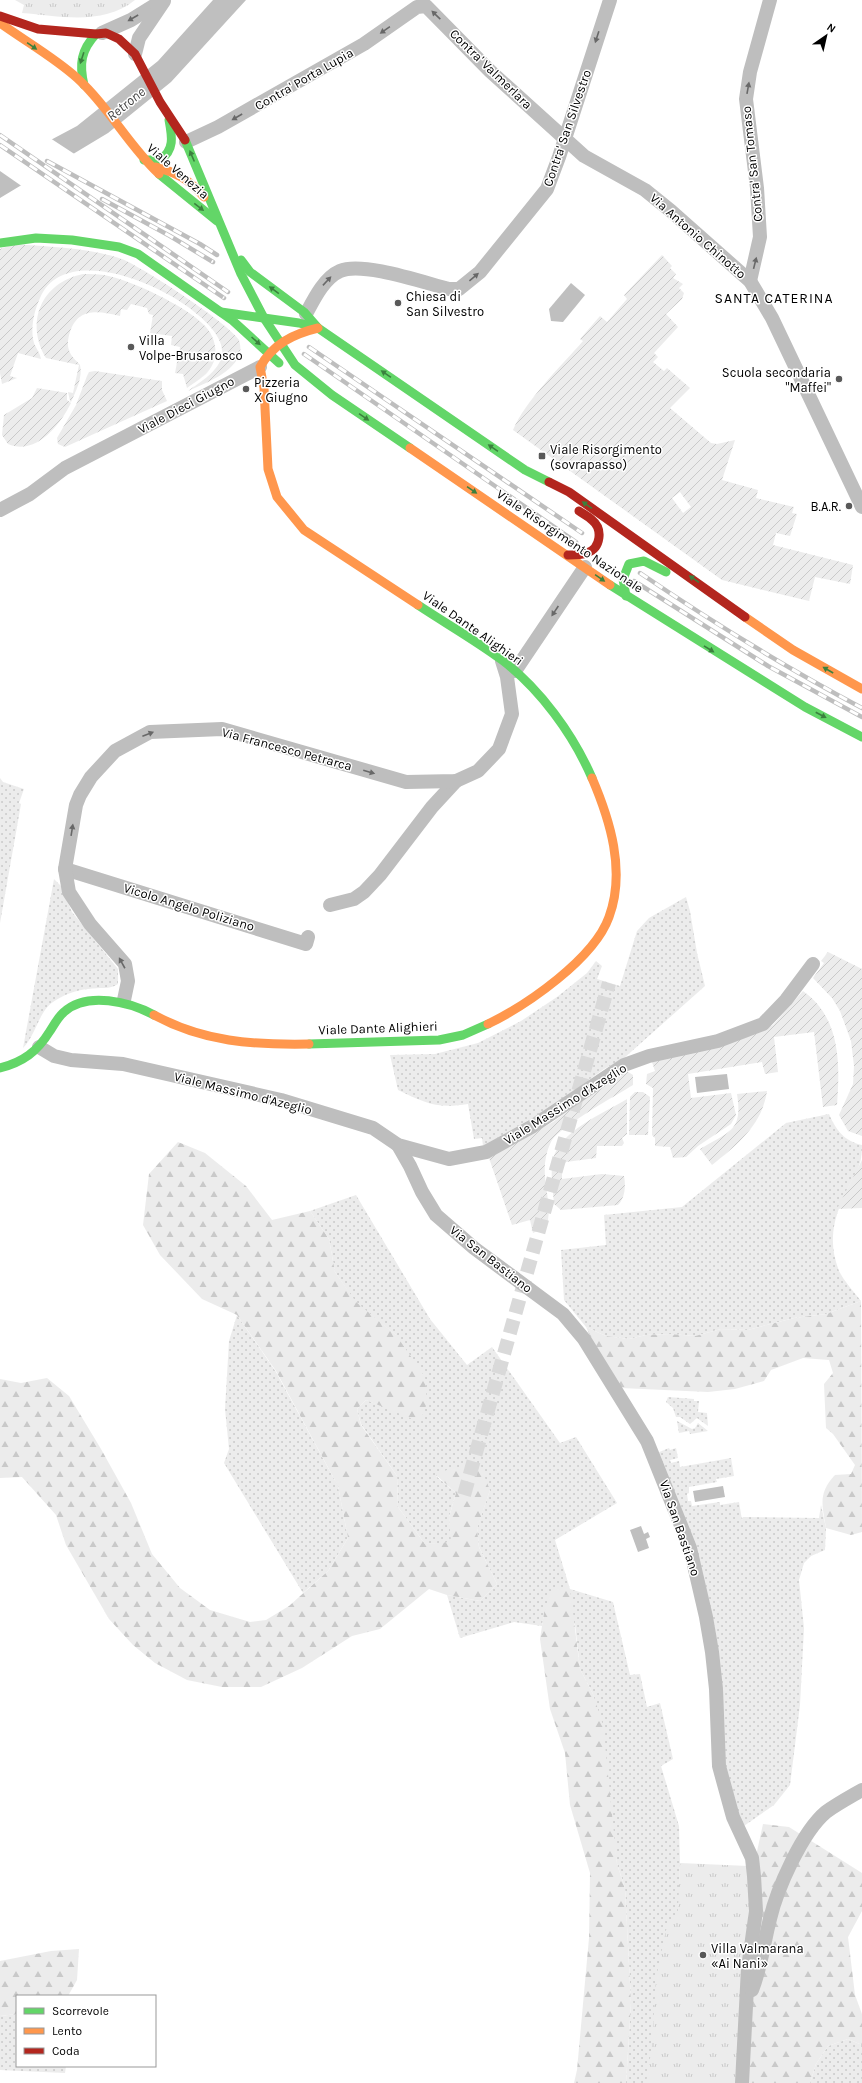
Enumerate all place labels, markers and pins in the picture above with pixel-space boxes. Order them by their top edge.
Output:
place label: Chiesa di San Silvestro [406,289,484,319]
marker: Chiesa di San Silvestro [393,298,403,308]
place label: Villa Volpe-Brusarosco [139,333,243,363]
marker: Villa Volpe-Brusarosco [126,342,136,352]
place label: Scuola secondaria "Maffei" [722,365,831,395]
marker: Scuola secondaria "Maffei" [834,374,844,384]
place label: Pizzeria X Giugno [254,375,308,405]
marker: Pizzeria X Giugno [241,384,251,394]
place label: Viale Risorgimento (sovrapasso) [550,442,662,472]
marker: Viale Risorgimento (sovrapasso) [537,451,547,461]
place label: B.A.R. [811,499,841,514]
marker: B.A.R. [844,501,854,511]
place label: Villa Valmarana «Ai Nani» [711,1941,804,1971]
marker: Villa Valmarana «Ai Nani» [698,1950,708,1960]

